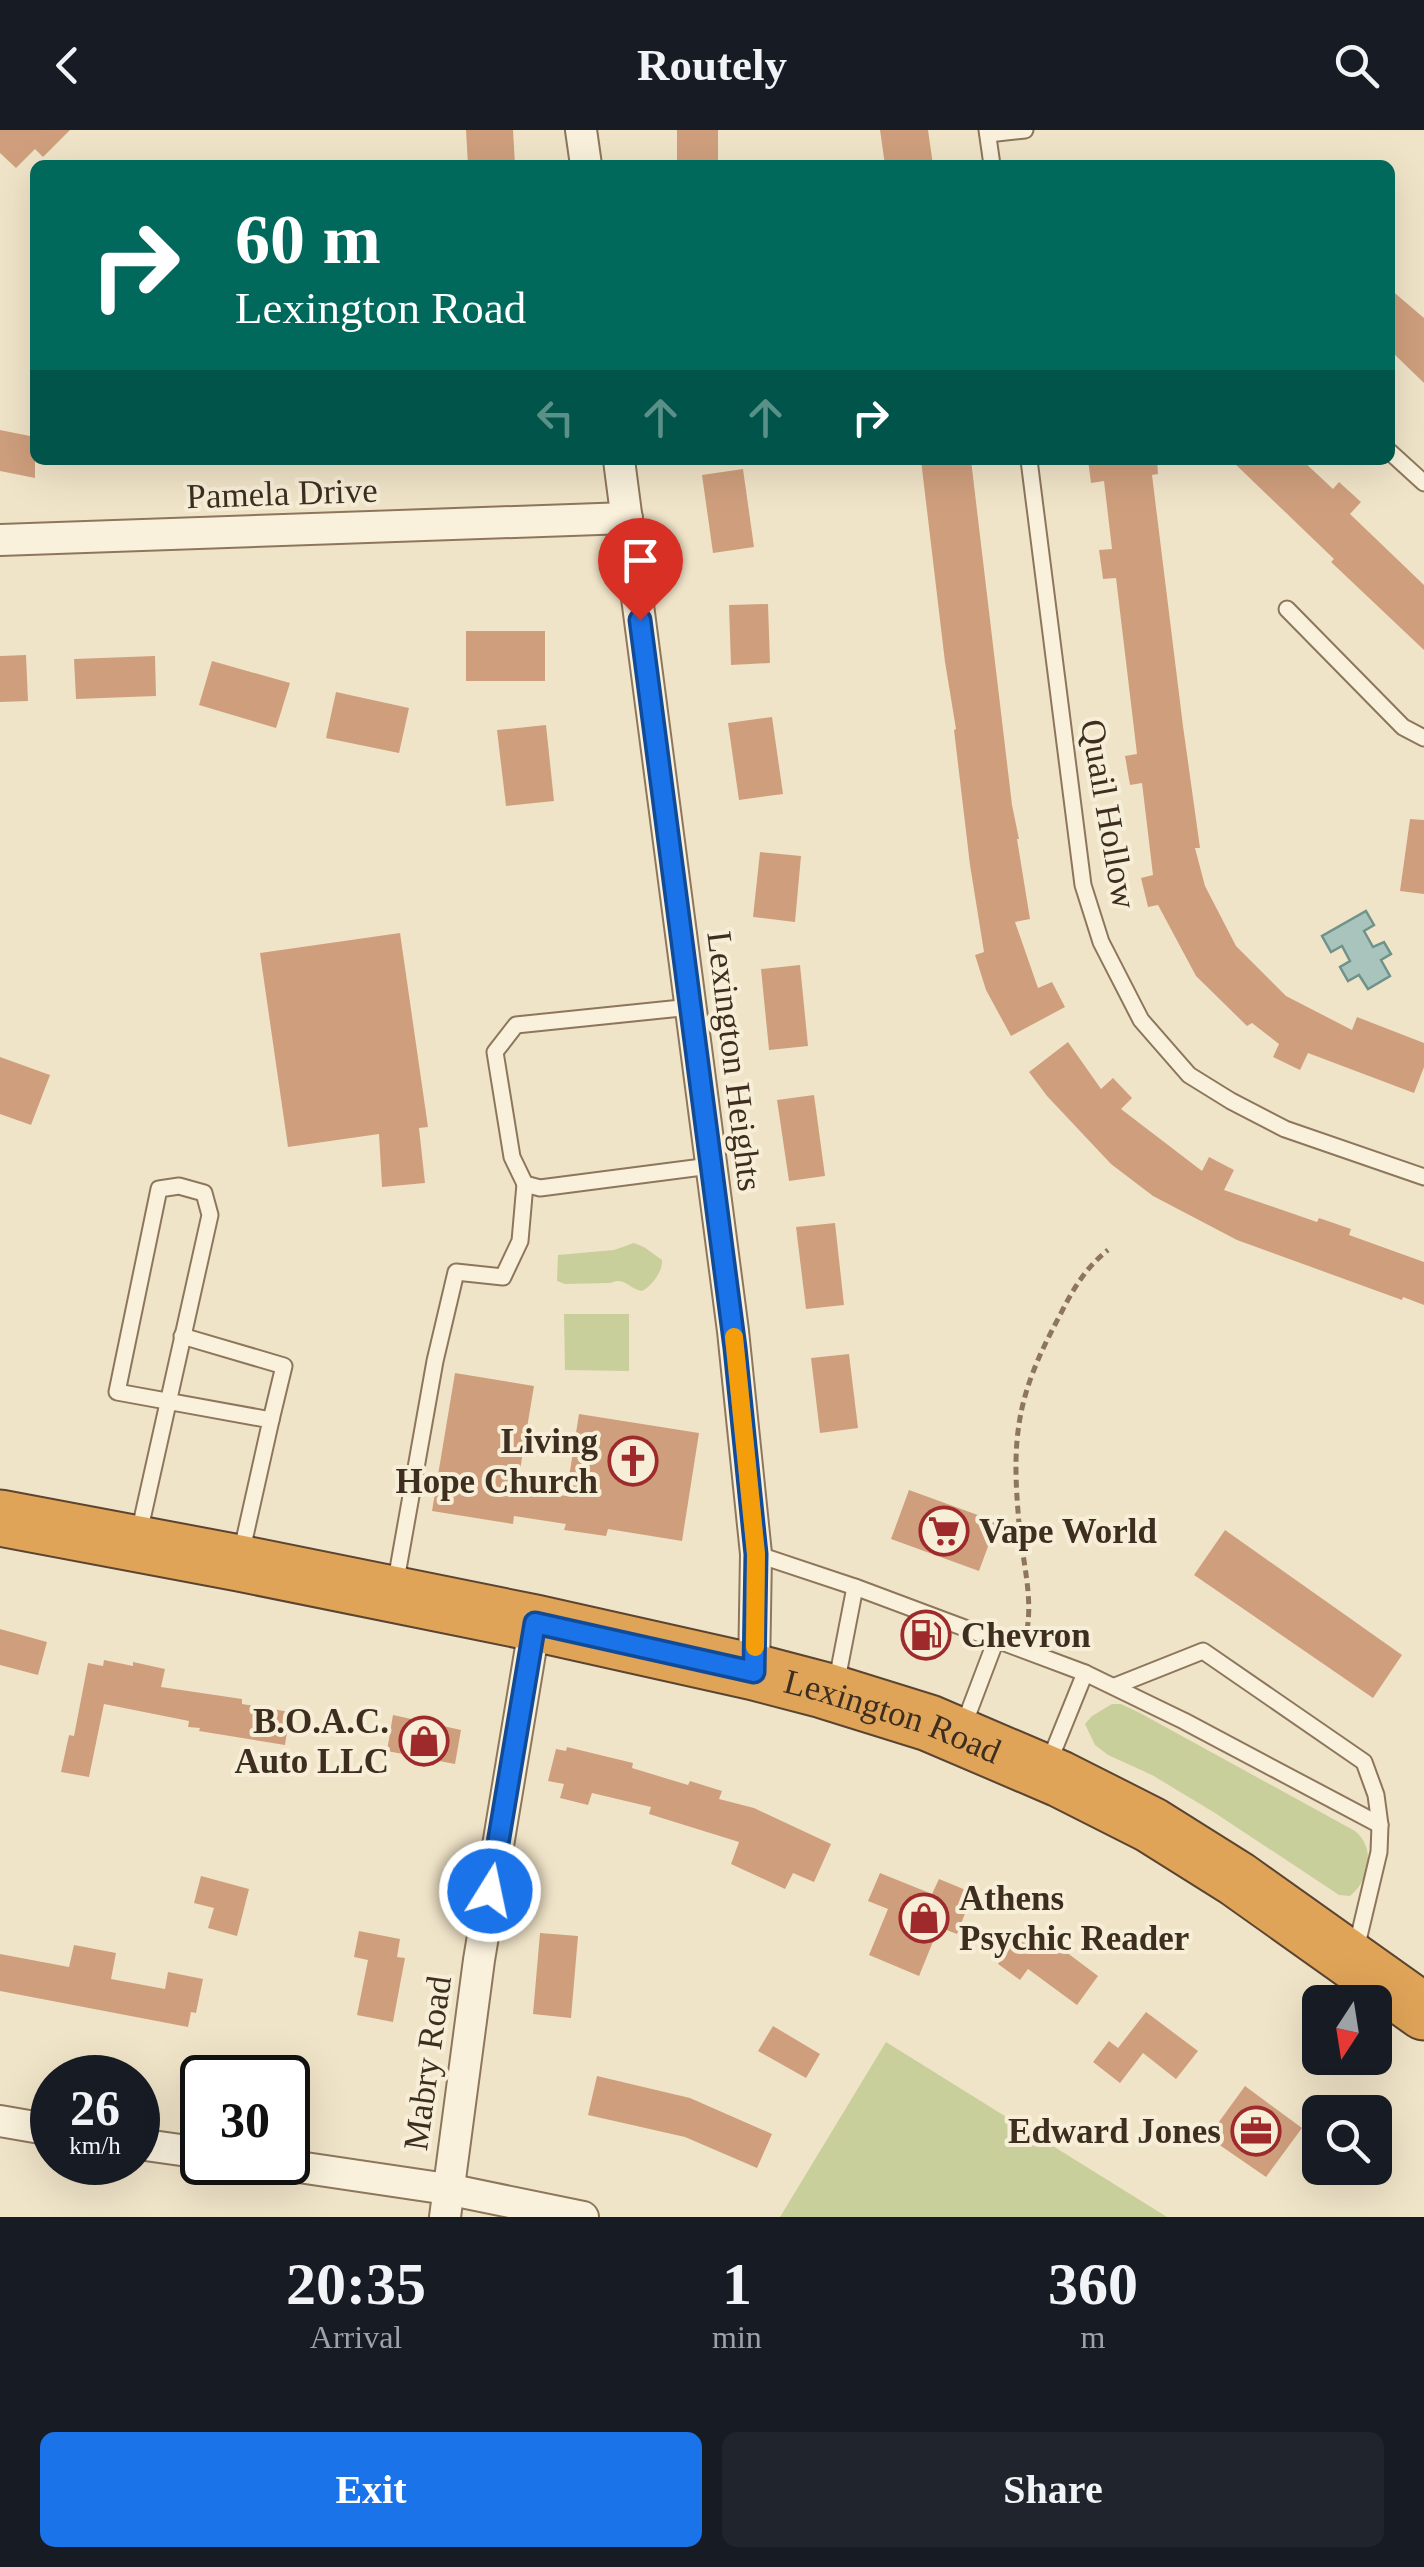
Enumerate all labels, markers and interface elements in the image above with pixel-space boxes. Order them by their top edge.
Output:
icon: back [40,38,95,93]
icon: search [1329,38,1384,93]
text: Routely [637,40,787,90]
icon: right [70,200,200,330]
text: 60 m [235,201,381,278]
text: Lexington Road [235,283,526,333]
icon: left [528,390,583,445]
icon: ahead [633,390,688,445]
icon: ahead [738,390,793,445]
icon: right [843,390,898,445]
street label: Pamela Drive [186,471,378,516]
pin [598,518,683,621]
icon: arrive [613,533,668,588]
street label: Quail Hollow [1073,716,1144,912]
street label: Lexington Heights [699,929,770,1193]
place label: Living Hope Church [395,1422,598,1501]
church icon: Living Hope Church [607,1435,659,1487]
supermarket icon: Vape World [918,1505,970,1557]
place label: Vape World [979,1512,1158,1551]
fuel station icon: Chevron [900,1609,952,1661]
place label: Chevron [961,1616,1091,1655]
street label: Lexington Road [780,1662,1007,1772]
place label: B.O.A.C. Auto LLC [234,1702,389,1781]
shop icon: B.O.A.C. Auto LLC [398,1715,450,1767]
position arrow [438,1839,542,1943]
place label: Athens Psychic Reader [959,1879,1189,1958]
shop icon: Athens Psychic Reader [898,1892,950,1944]
street label: Mabry Road [396,1973,459,2153]
north arrow [1302,1985,1392,2075]
map controls [1302,1985,1392,2185]
speed limit sign: 30 [180,2055,310,2185]
text: 26 [70,2080,120,2136]
button: search [1302,2095,1392,2185]
office icon: Edward Jones [1230,2105,1282,2157]
place label: Edward Jones [1008,2112,1221,2151]
text: km/h [69,2132,121,2159]
text: 20:35 [286,2251,426,2317]
text: 1 [722,2251,752,2317]
text: 360 [1048,2251,1138,2317]
text: Arrival [310,2319,402,2355]
text: min [712,2319,762,2355]
text: m [1080,2319,1105,2355]
button: Exit [40,2432,702,2547]
button: Share [722,2432,1384,2547]

